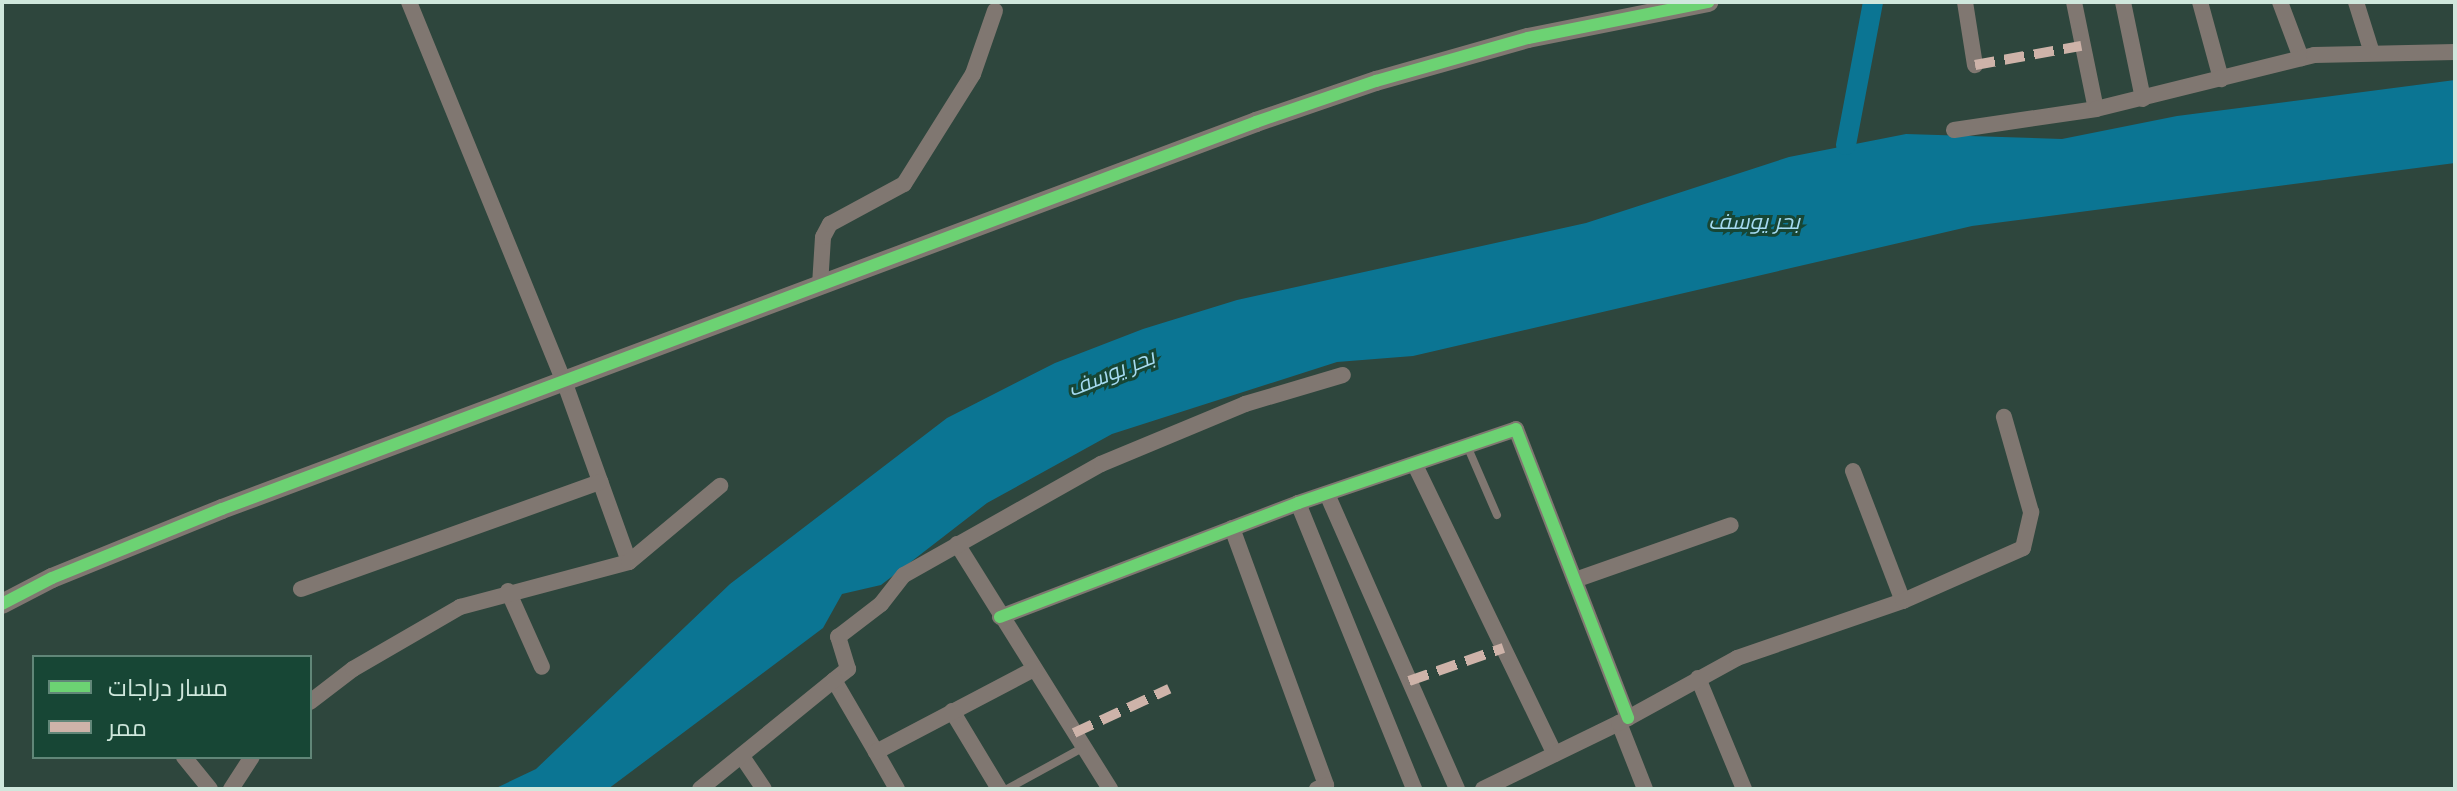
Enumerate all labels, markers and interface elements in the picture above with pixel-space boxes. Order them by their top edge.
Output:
water label: بحر يوسف [1708,209,1800,235]
water label: بحر يوسف [1063,344,1159,402]
legend [32,655,312,759]
text: مسار دراجات [108,674,228,701]
text: ممر [108,714,147,741]

